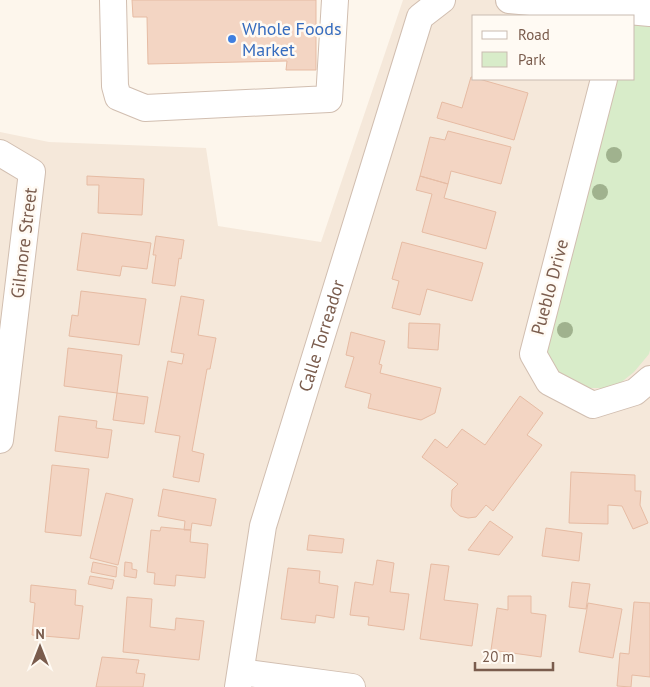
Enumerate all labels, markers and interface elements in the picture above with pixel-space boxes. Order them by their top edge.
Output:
legend [472,15,635,80]
place label: Whole Foods Market [242,17,341,61]
text: Road [518,25,550,44]
marker: Whole Foods Market [226,33,238,45]
text: Park [518,50,546,69]
street label: Gilmore Street [5,186,42,300]
street label: Pueblo Drive [526,237,573,337]
street label: Calle Torreador [293,277,349,394]
north arrow [15,622,65,672]
text: N [35,625,45,643]
scale bar [475,640,552,672]
text: 20 m [482,647,515,666]

